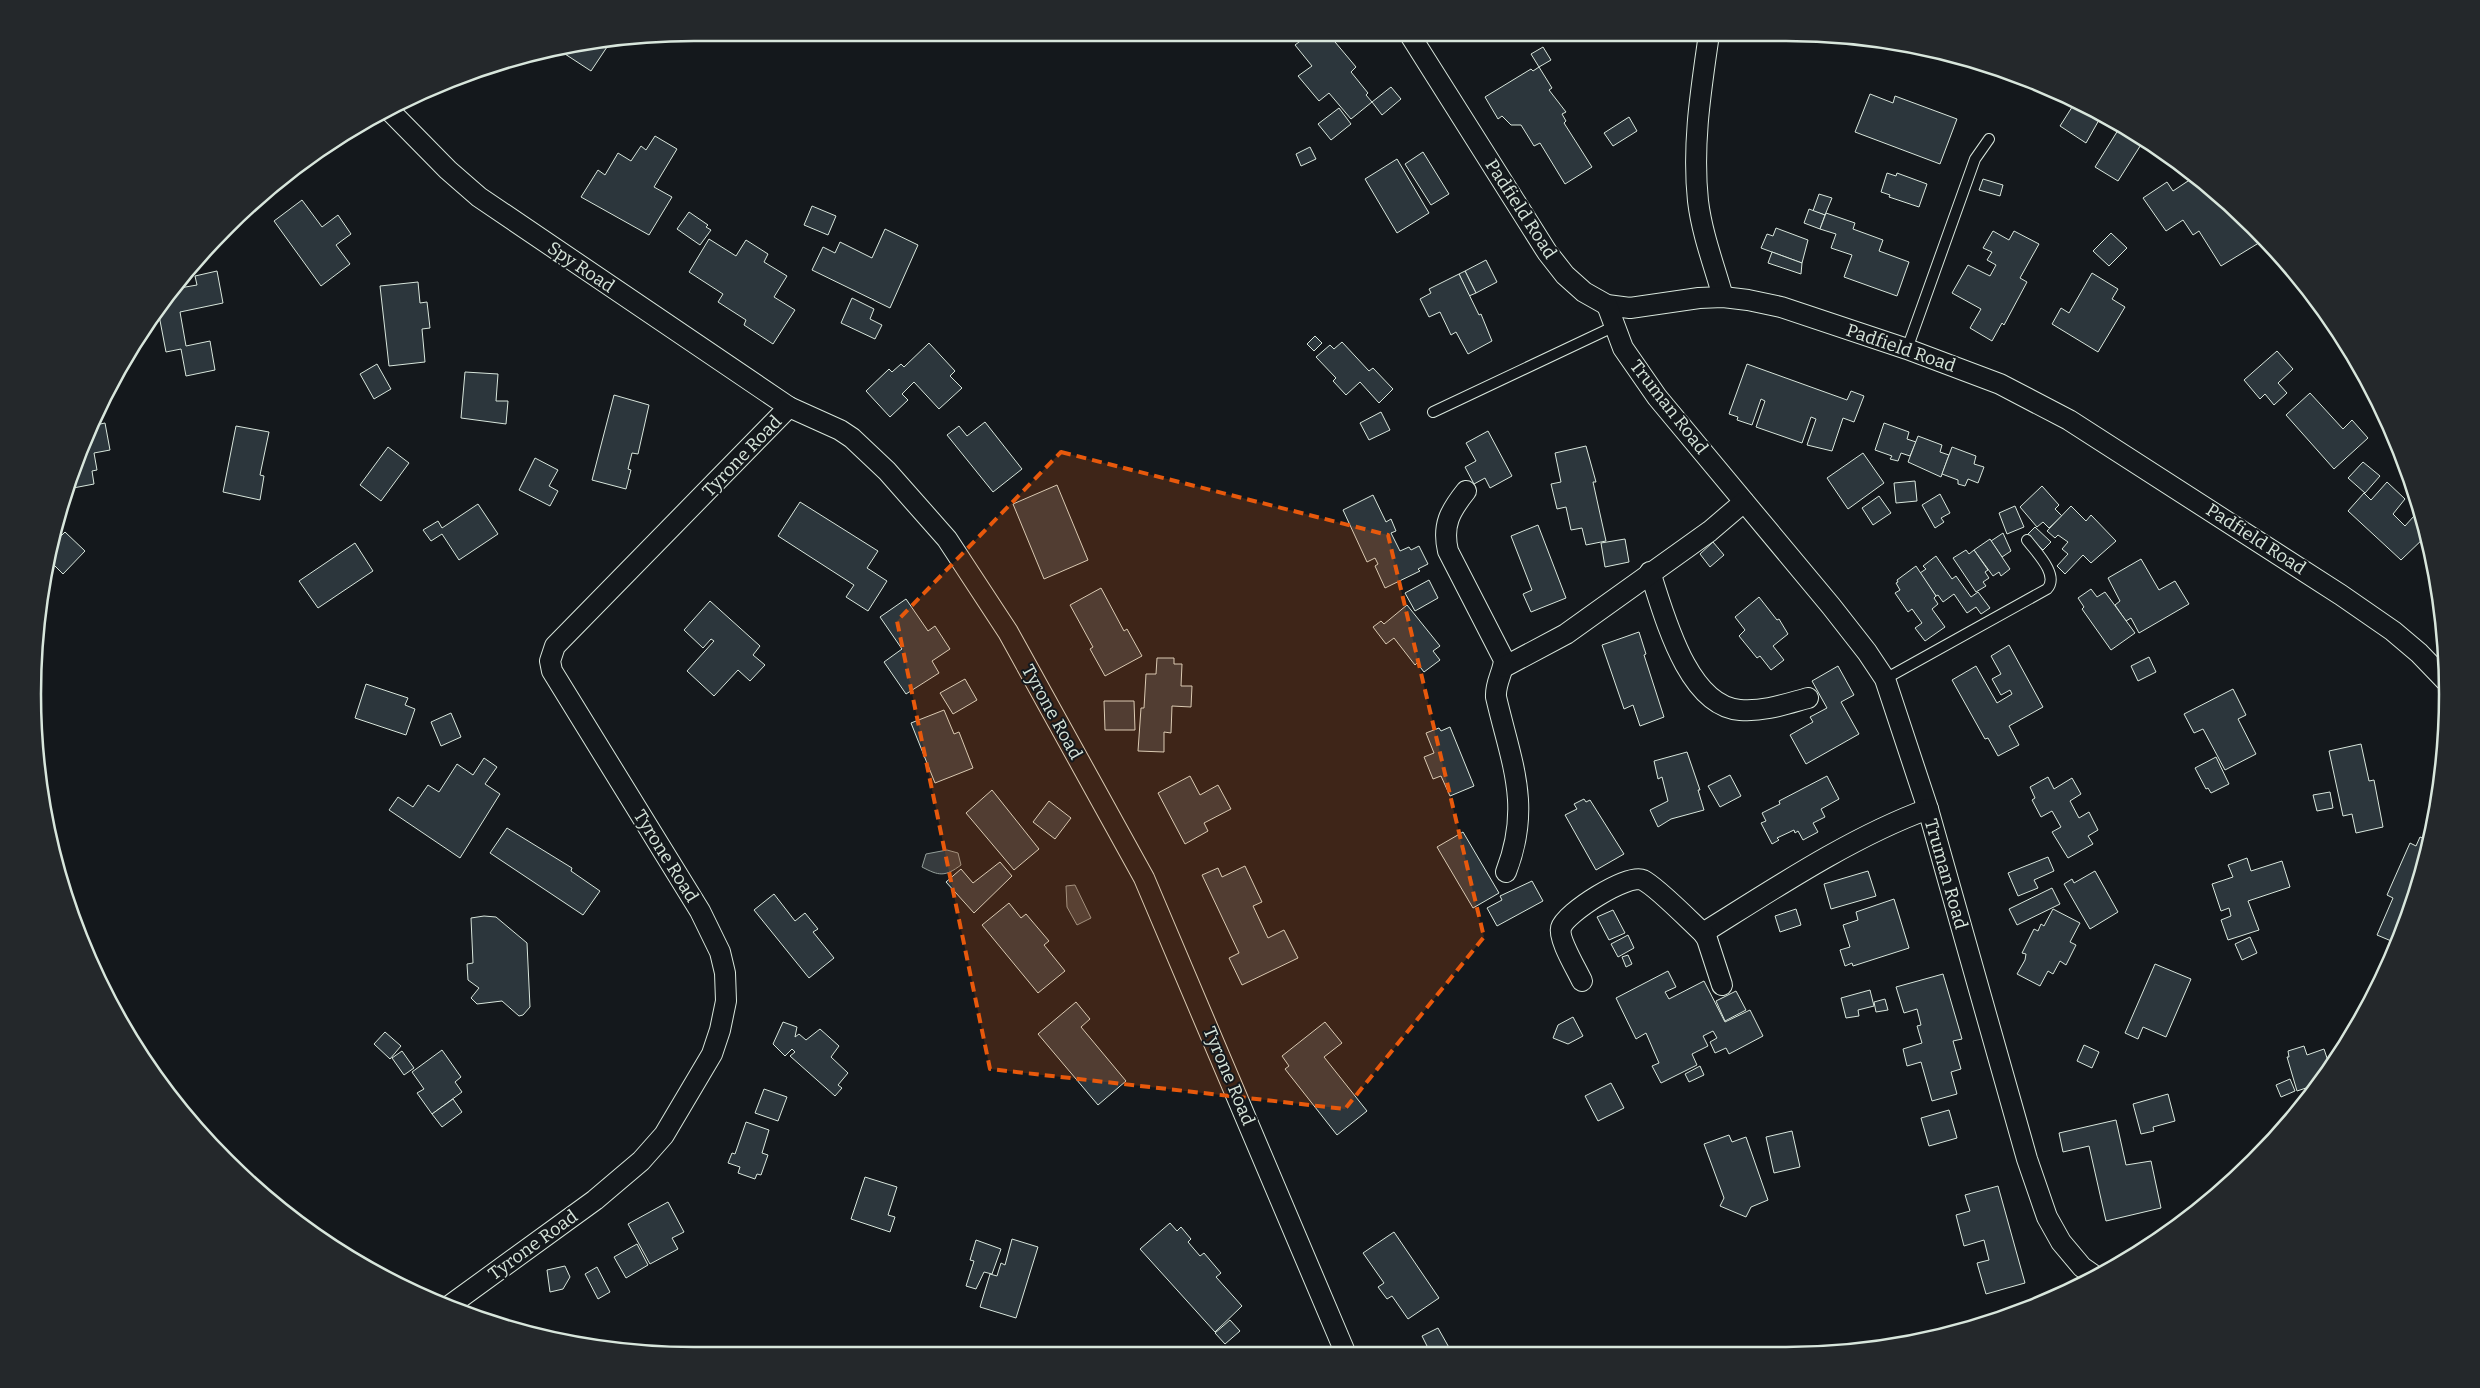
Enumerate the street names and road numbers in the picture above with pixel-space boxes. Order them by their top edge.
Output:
street label: Padfield Road [1481,155,1562,263]
street label: Spy Road [543,237,619,298]
street label: Padfield Road [1843,319,1959,377]
street label: Truman Road [1625,356,1713,459]
street label: Tyrone Road [698,410,787,501]
street label: Padfield Road [2202,499,2310,580]
street label: Tyrone Road [1017,661,1087,763]
street label: Tyrone Road [629,806,703,907]
street label: Truman Road [1920,816,1972,932]
street label: Tyrone Road [1198,1023,1260,1129]
street label: Tyrone Road [484,1205,582,1285]

